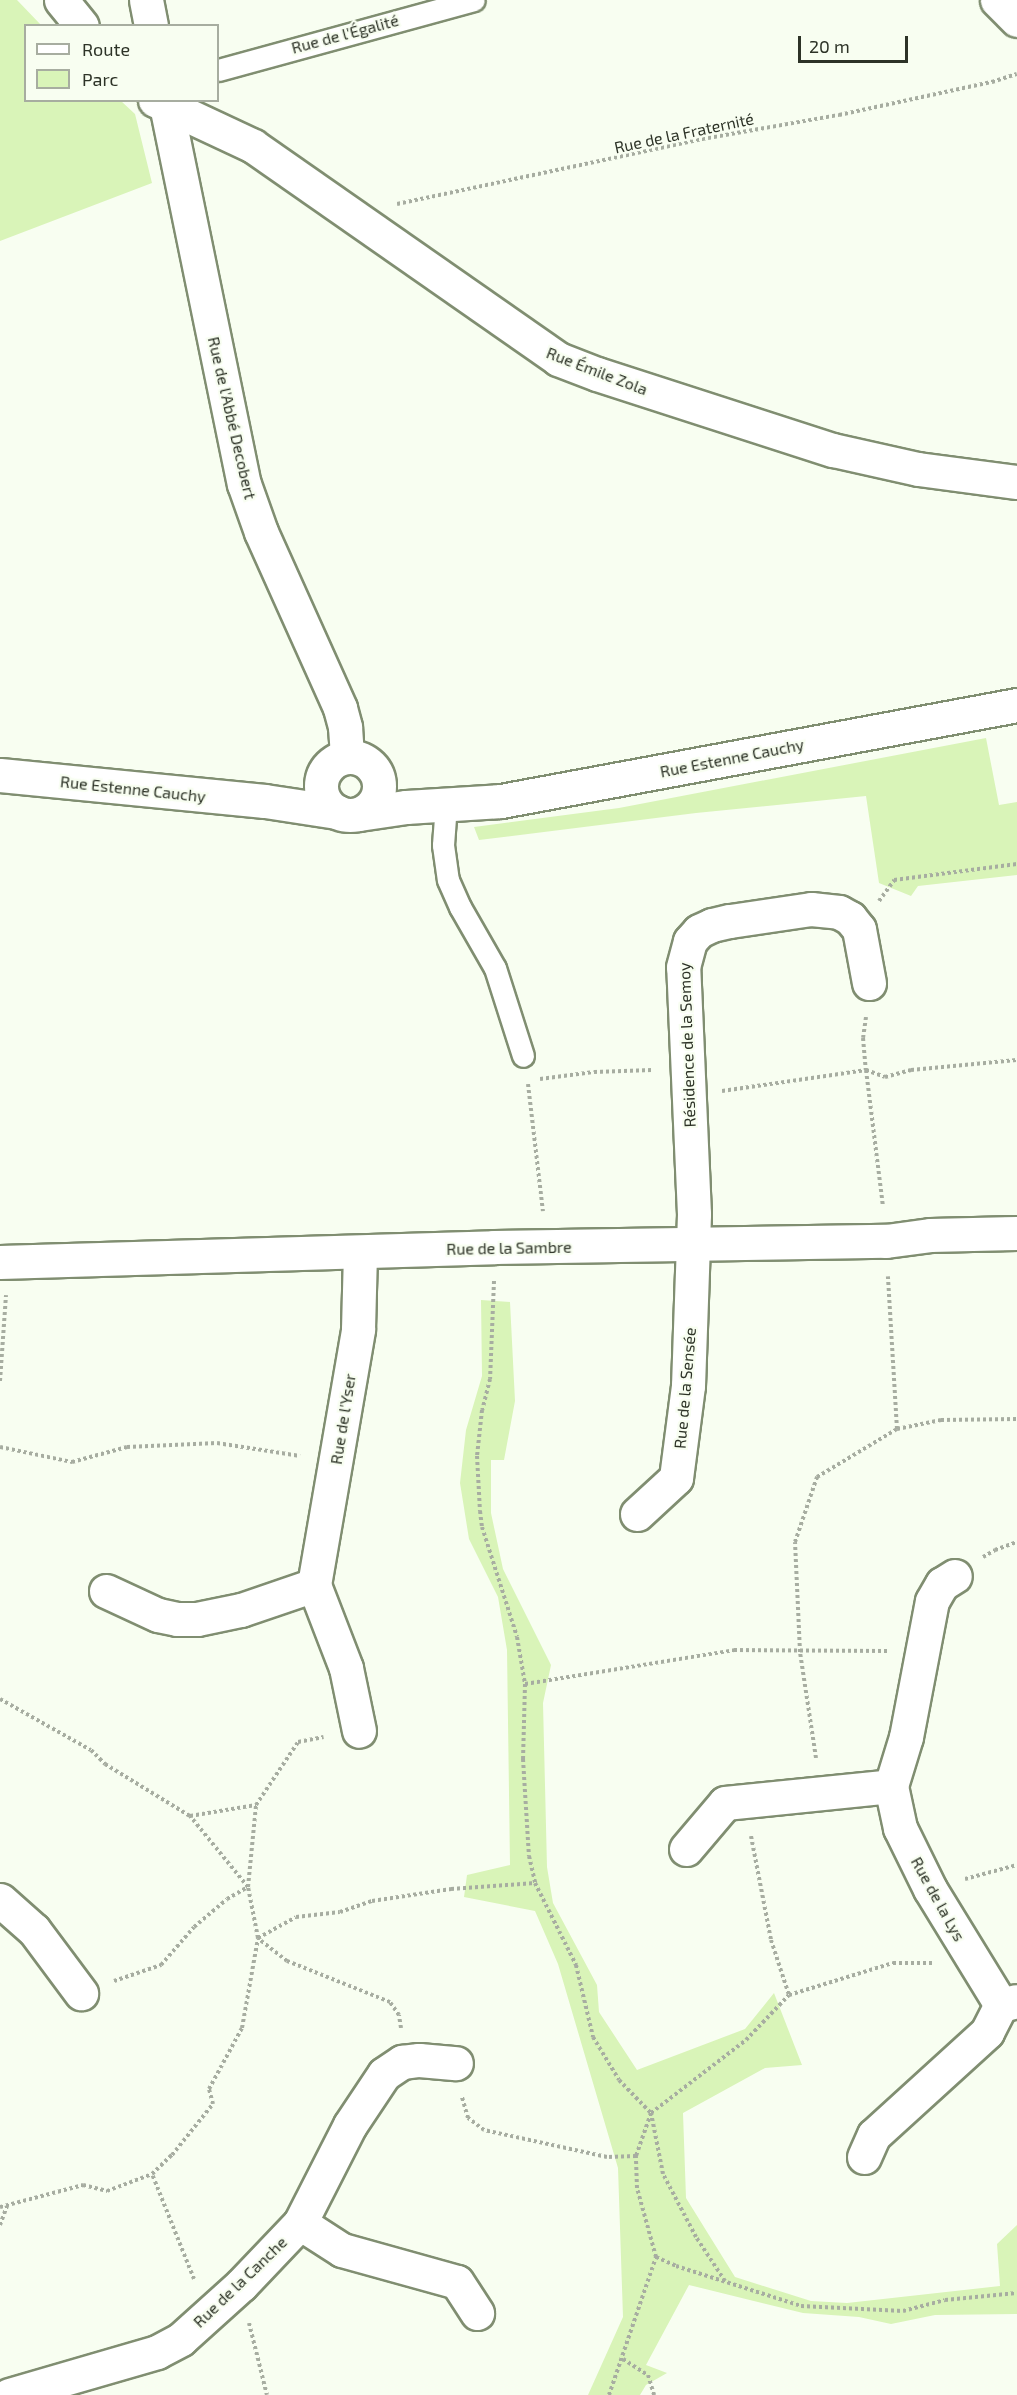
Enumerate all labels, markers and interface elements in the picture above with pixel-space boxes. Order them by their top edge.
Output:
street label: Rue de l'Égalité [289,10,401,58]
legend [24,24,219,102]
scale bar [801,24,910,62]
text: 20 m [809,35,850,57]
text: Route [82,38,130,60]
text: Parc [82,68,118,90]
street label: Rue de la Fraternité [612,109,756,157]
street label: Rue de l'Abbé Decobert [204,335,260,501]
street label: Rue Émile Zola [544,343,650,399]
street label: Rue Estenne Cauchy [658,735,806,781]
street label: Rue Estenne Cauchy [59,772,207,806]
street label: Résidence de la Semoy [675,962,699,1128]
street label: Rue de la Sambre [446,1237,572,1259]
street label: Rue de la Sensée [670,1327,700,1449]
street label: Rue de l'Yser [326,1372,360,1466]
street label: Rue de la Lys [907,1854,969,1944]
street label: Rue de la Canche [189,2233,291,2331]

